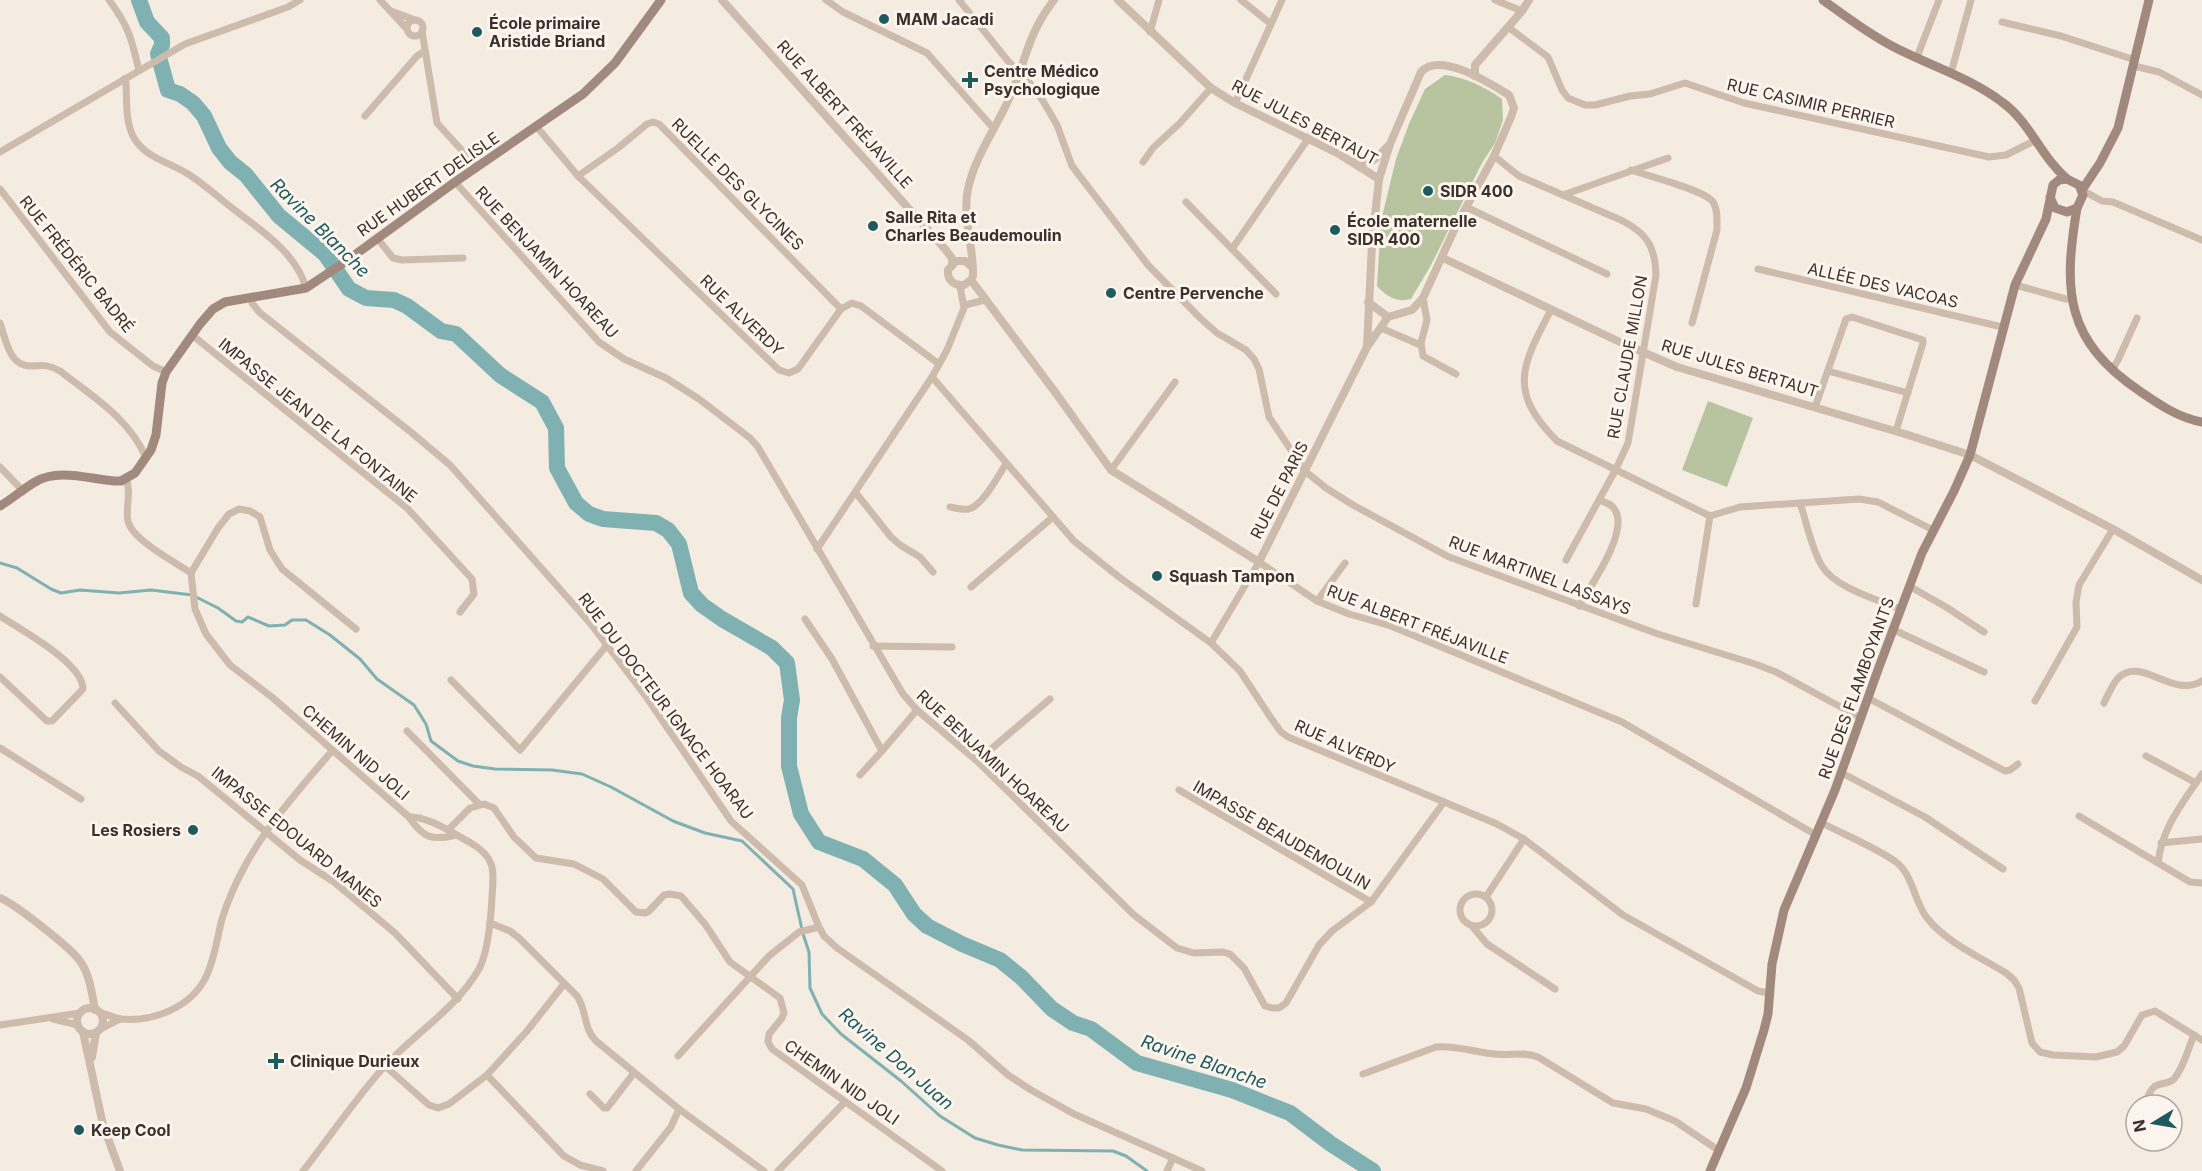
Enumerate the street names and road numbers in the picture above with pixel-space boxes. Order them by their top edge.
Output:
street label: RUE ALBERT FRÉJAVILLE [773,36,917,192]
street label: RUE CASIMIR PERRIER [1725,74,1897,132]
street label: RUE JULES BERTAUT [1228,75,1382,169]
street label: RUELLE DES GLYCINES [668,114,808,254]
street label: RUE HUBERT DELISLE [353,127,503,241]
street label: RUE BENJAMIN HOAREAU [471,182,623,342]
street label: RUE FRÉDÉRIC BADRÉ [16,191,138,337]
street label: ALLÉE DES VACOAS [1806,258,1960,312]
street label: RUE ALVERDY [696,270,788,360]
street label: RUE CLAUDE MILLON [1603,274,1651,440]
street label: IMPASSE JEAN DE LA FONTAINE [215,334,421,506]
street label: RUE JULES BERTAUT [1659,335,1821,401]
street label: RUE DE PARIS [1246,438,1312,542]
street label: RUE MARTINEL LASSAYS [1446,531,1634,619]
street label: RUE ALBERT FRÉJAVILLE [1324,580,1512,668]
street label: RUE DU DOCTEUR IGNACE HOARAU [574,589,758,823]
street label: RUE DES FLAMBOYANTS [1814,594,1898,782]
street label: RUE BENJAMIN HOAREAU [913,685,1073,837]
street label: CHEMIN NID JOLI [298,700,414,804]
street label: RUE ALVERDY [1292,715,1399,777]
street label: IMPASSE EDOUARD MANES [208,762,386,912]
street label: IMPASSE BEAUDEMOULIN [1190,776,1374,894]
street label: CHEMIN NID JOLI [781,1035,903,1129]

